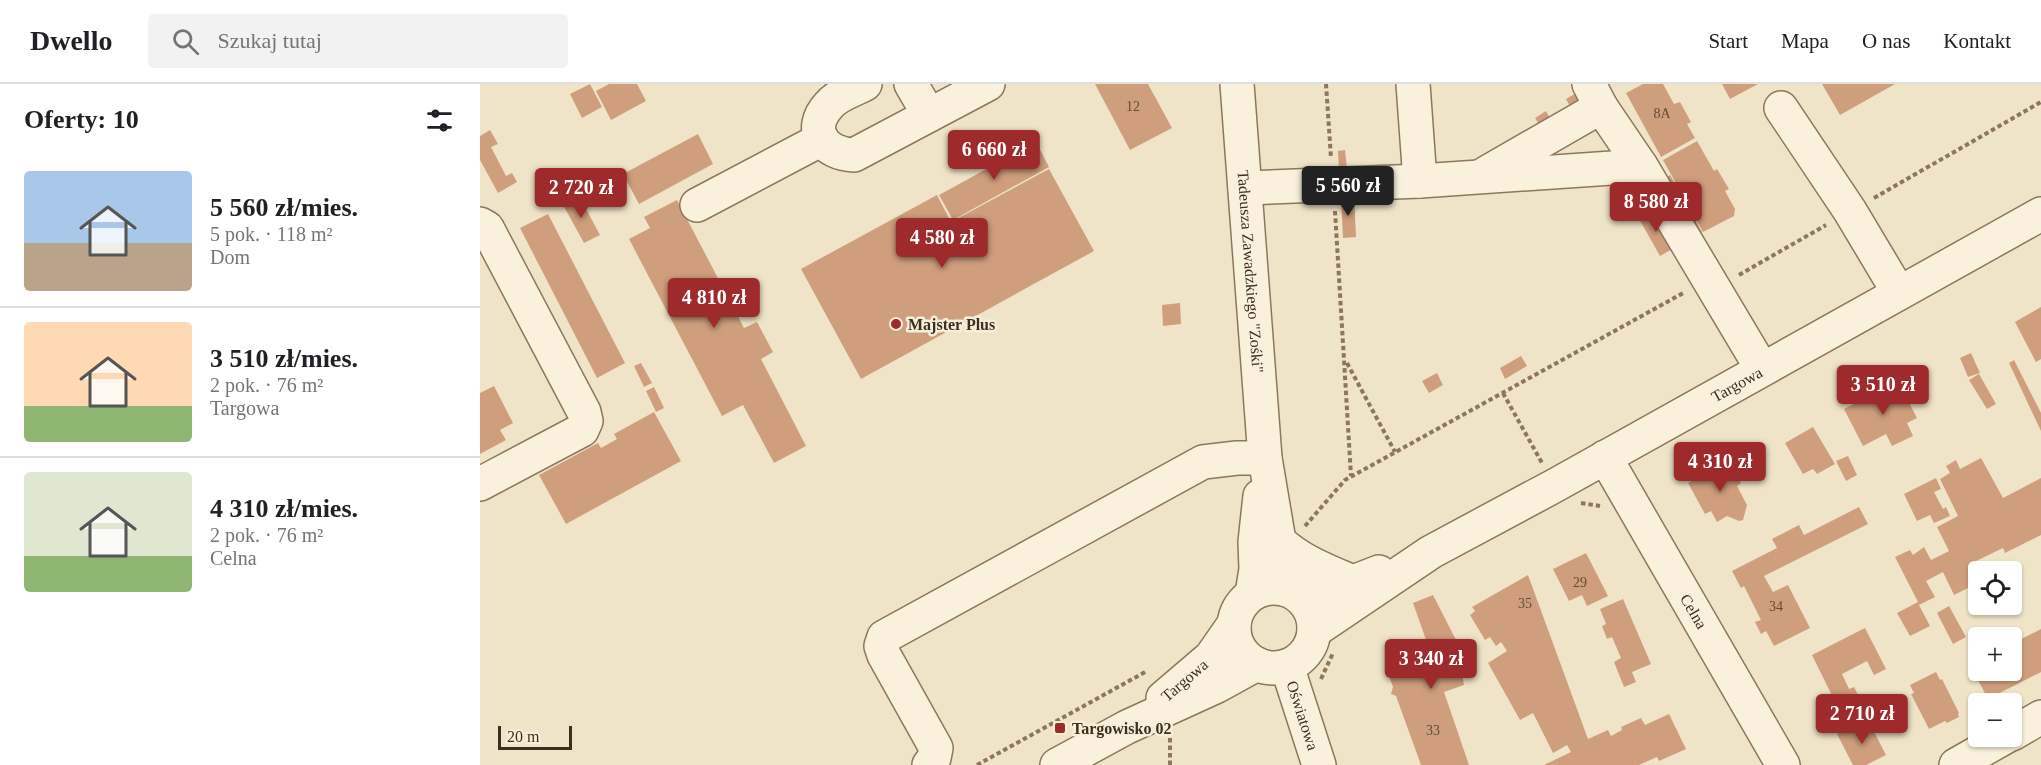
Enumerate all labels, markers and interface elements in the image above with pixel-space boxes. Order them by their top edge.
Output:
search box [148,14,568,68]
text: Dwello [30,25,112,56]
icon: search [169,25,202,58]
text: Szukaj tutaj [217,28,322,53]
text: Start [1708,29,1748,53]
text: Mapa [1781,29,1829,53]
text: O nas [1862,29,1910,53]
text: Kontakt [1943,29,2011,53]
house number: 12 [1126,99,1140,114]
icon: filters [423,104,456,137]
text: Oferty: 10 [24,105,139,134]
house number: 8A [1653,106,1671,121]
pin: 6 660 zł [932,130,1056,181]
text: 6 660 zł [962,138,1026,160]
pin: 5 560 zł [1286,166,1410,217]
pin: 2 720 zł [519,168,643,219]
street label: Tadeusza Zawadzkiego "Zośki" [1235,170,1267,373]
text: 5 560 zł [1316,174,1380,196]
text: 2 720 zł [549,176,613,198]
pin: 8 580 zł [1594,182,1718,233]
text: 8 580 zł [1624,190,1688,212]
text: 5 560 zł/mies. [210,193,358,222]
icon: home [72,195,144,267]
pin: 4 580 zł [880,218,1004,269]
text: 5 pok. · 118 m² [210,223,332,245]
text: 4 580 zł [910,226,974,248]
text: Dom [210,246,250,268]
pin: 4 810 zł [652,278,776,329]
text: 4 810 zł [682,286,746,308]
place label: Majster Plus [908,316,995,334]
marker: Majster Plus [889,317,903,331]
text: 3 510 zł/mies. [210,344,358,373]
icon: home [72,346,144,418]
street label: Targowa [1708,363,1765,405]
pin: 3 510 zł [1821,365,1945,416]
text: 3 510 zł [1851,373,1915,395]
text: 2 pok. · 76 m² [210,374,323,396]
text: Targowa [210,397,279,419]
pin: 4 310 zł [1658,442,1782,493]
text: 4 310 zł [1688,450,1752,472]
text: 4 310 zł/mies. [210,494,358,523]
icon: home [72,496,144,568]
text: 2 pok. · 76 m² [210,524,323,546]
text: Celna [210,547,257,569]
map controls [1968,561,2022,747]
button: locate [1968,561,2022,615]
house number: 29 [1573,575,1587,590]
street label: Celna [1677,591,1711,632]
house number: 35 [1518,596,1532,611]
house number: 34 [1769,599,1783,614]
button: + [1968,627,2022,681]
pin: 3 340 zł [1369,639,1493,690]
text: 3 340 zł [1399,647,1463,669]
street label: Targowa [1158,655,1211,704]
street label: Oświatowa [1284,679,1322,752]
button: − [1968,693,2022,747]
pin: 2 710 zł [1800,694,1924,745]
text: 2 710 zł [1830,702,1894,724]
place label: Targowisko 02 [1072,720,1171,738]
marker: Targowisko 02 [1053,721,1067,735]
scale bar [498,723,572,750]
house number: 33 [1426,723,1440,738]
text: 20 m [507,728,539,745]

